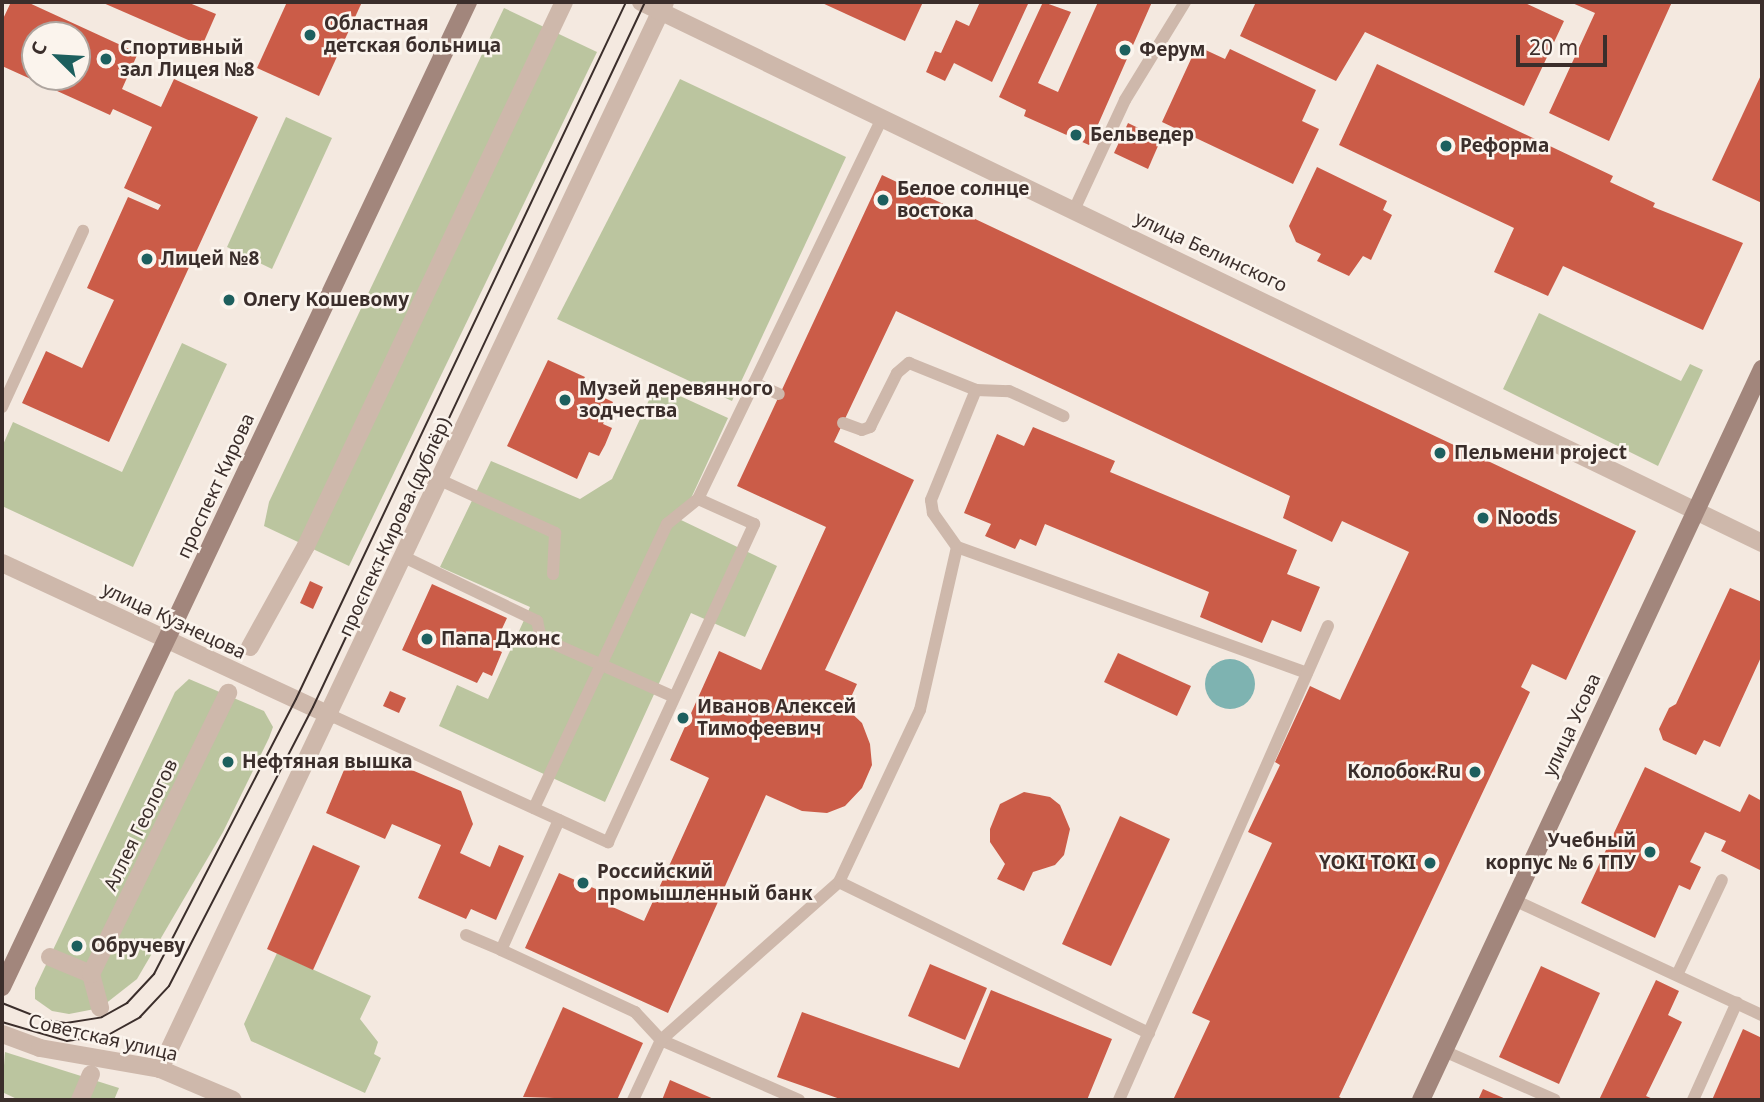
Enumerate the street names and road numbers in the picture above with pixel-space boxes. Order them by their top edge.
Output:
street label: улица Белинского [1131,207,1291,297]
street label: проспект Кирова [172,410,260,562]
street label: проспект Кирова (дублёр) [334,414,456,640]
street label: улица Кузнецова [99,578,249,664]
street label: улица Усова [1538,670,1606,780]
street label: Аллея Геологов [99,755,183,895]
street label: Советская улица [26,1010,180,1066]

